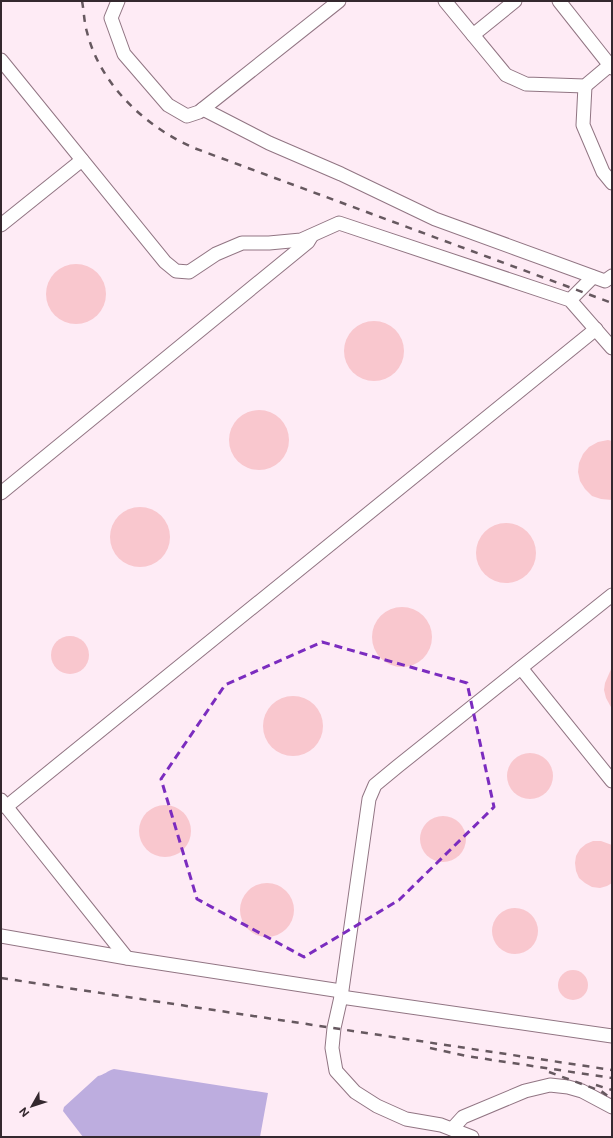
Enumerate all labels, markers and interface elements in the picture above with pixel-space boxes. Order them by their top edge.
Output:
north arrow [12,1086,52,1126]
text: N [17,1105,32,1119]

